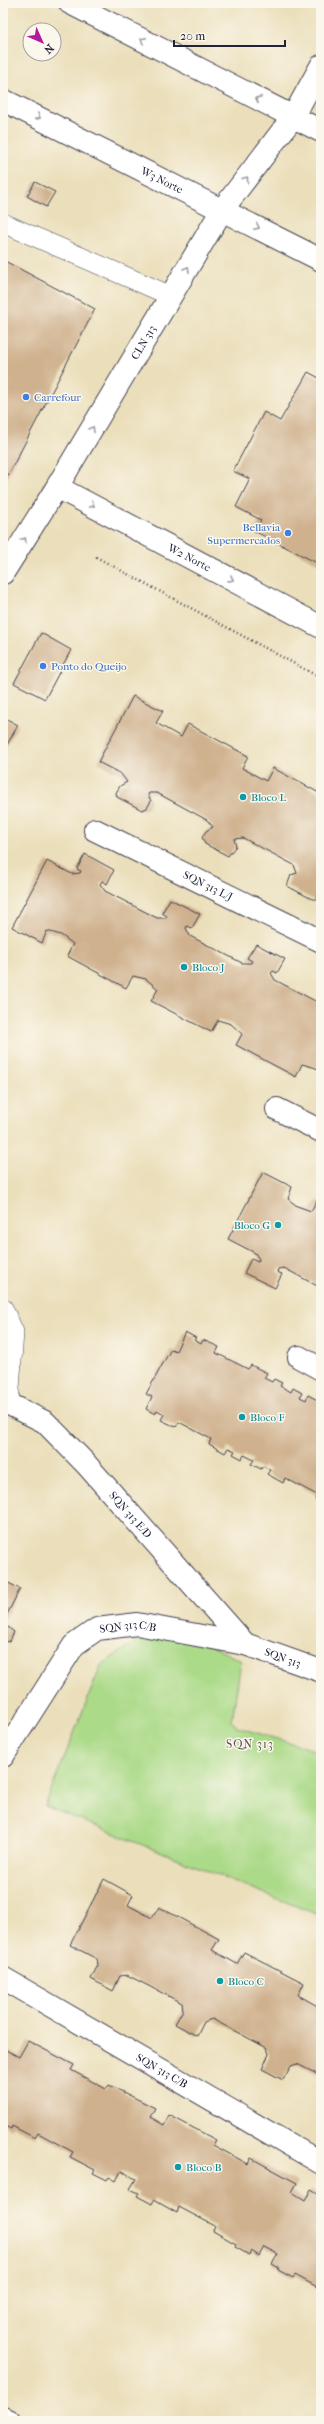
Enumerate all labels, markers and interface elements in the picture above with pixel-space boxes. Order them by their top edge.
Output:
north arrow [22,22,62,62]
scale bar [174,22,285,48]
text: 20 m [180,29,205,43]
one-way arrow [139,37,147,45]
text: N [41,41,56,57]
one-way arrow [255,96,263,104]
one-way arrow [34,113,41,120]
street label: W3 Norte [138,164,186,197]
one-way arrow [241,176,248,183]
one-way arrow [252,223,260,230]
one-way arrow [182,266,189,273]
street label: CLN 313 [128,323,159,362]
place label: Carrefour [34,391,81,404]
marker: Carrefour [21,392,31,402]
one-way arrow [87,426,94,433]
one-way arrow [88,501,95,508]
place label: Bellavia Supermercados [207,521,281,547]
marker: Bellavia Supermercados [283,528,293,538]
one-way arrow [19,537,27,544]
street label: W2 Norte [165,541,213,575]
one-way arrow [227,575,235,582]
place label: Ponto do Queijo [51,660,127,673]
marker: Ponto do Queijo [38,661,48,671]
place label: Bloco L [251,791,286,804]
marker: Bloco L [238,792,248,802]
street label: SQN 313 L/J [181,868,235,904]
place label: Bloco J [192,961,225,974]
marker: Bloco J [179,962,189,972]
place label: Bloco G [234,1219,270,1232]
marker: Bloco G [273,1220,283,1230]
place label: Bloco F [250,1411,284,1424]
marker: Bloco F [237,1412,247,1422]
street label: SQN 313 E/D [106,1489,154,1541]
street label: SQN 313 C/B [99,1618,157,1636]
street label: SQN 313 [263,1645,303,1670]
district label: SQN 313 [226,1737,274,1751]
place label: Bloco C [228,1975,264,1988]
marker: Bloco C [215,1976,225,1986]
street label: SQN 313 C/B [134,2051,190,2091]
place label: Bloco B [186,2161,222,2174]
marker: Bloco B [173,2162,183,2172]

